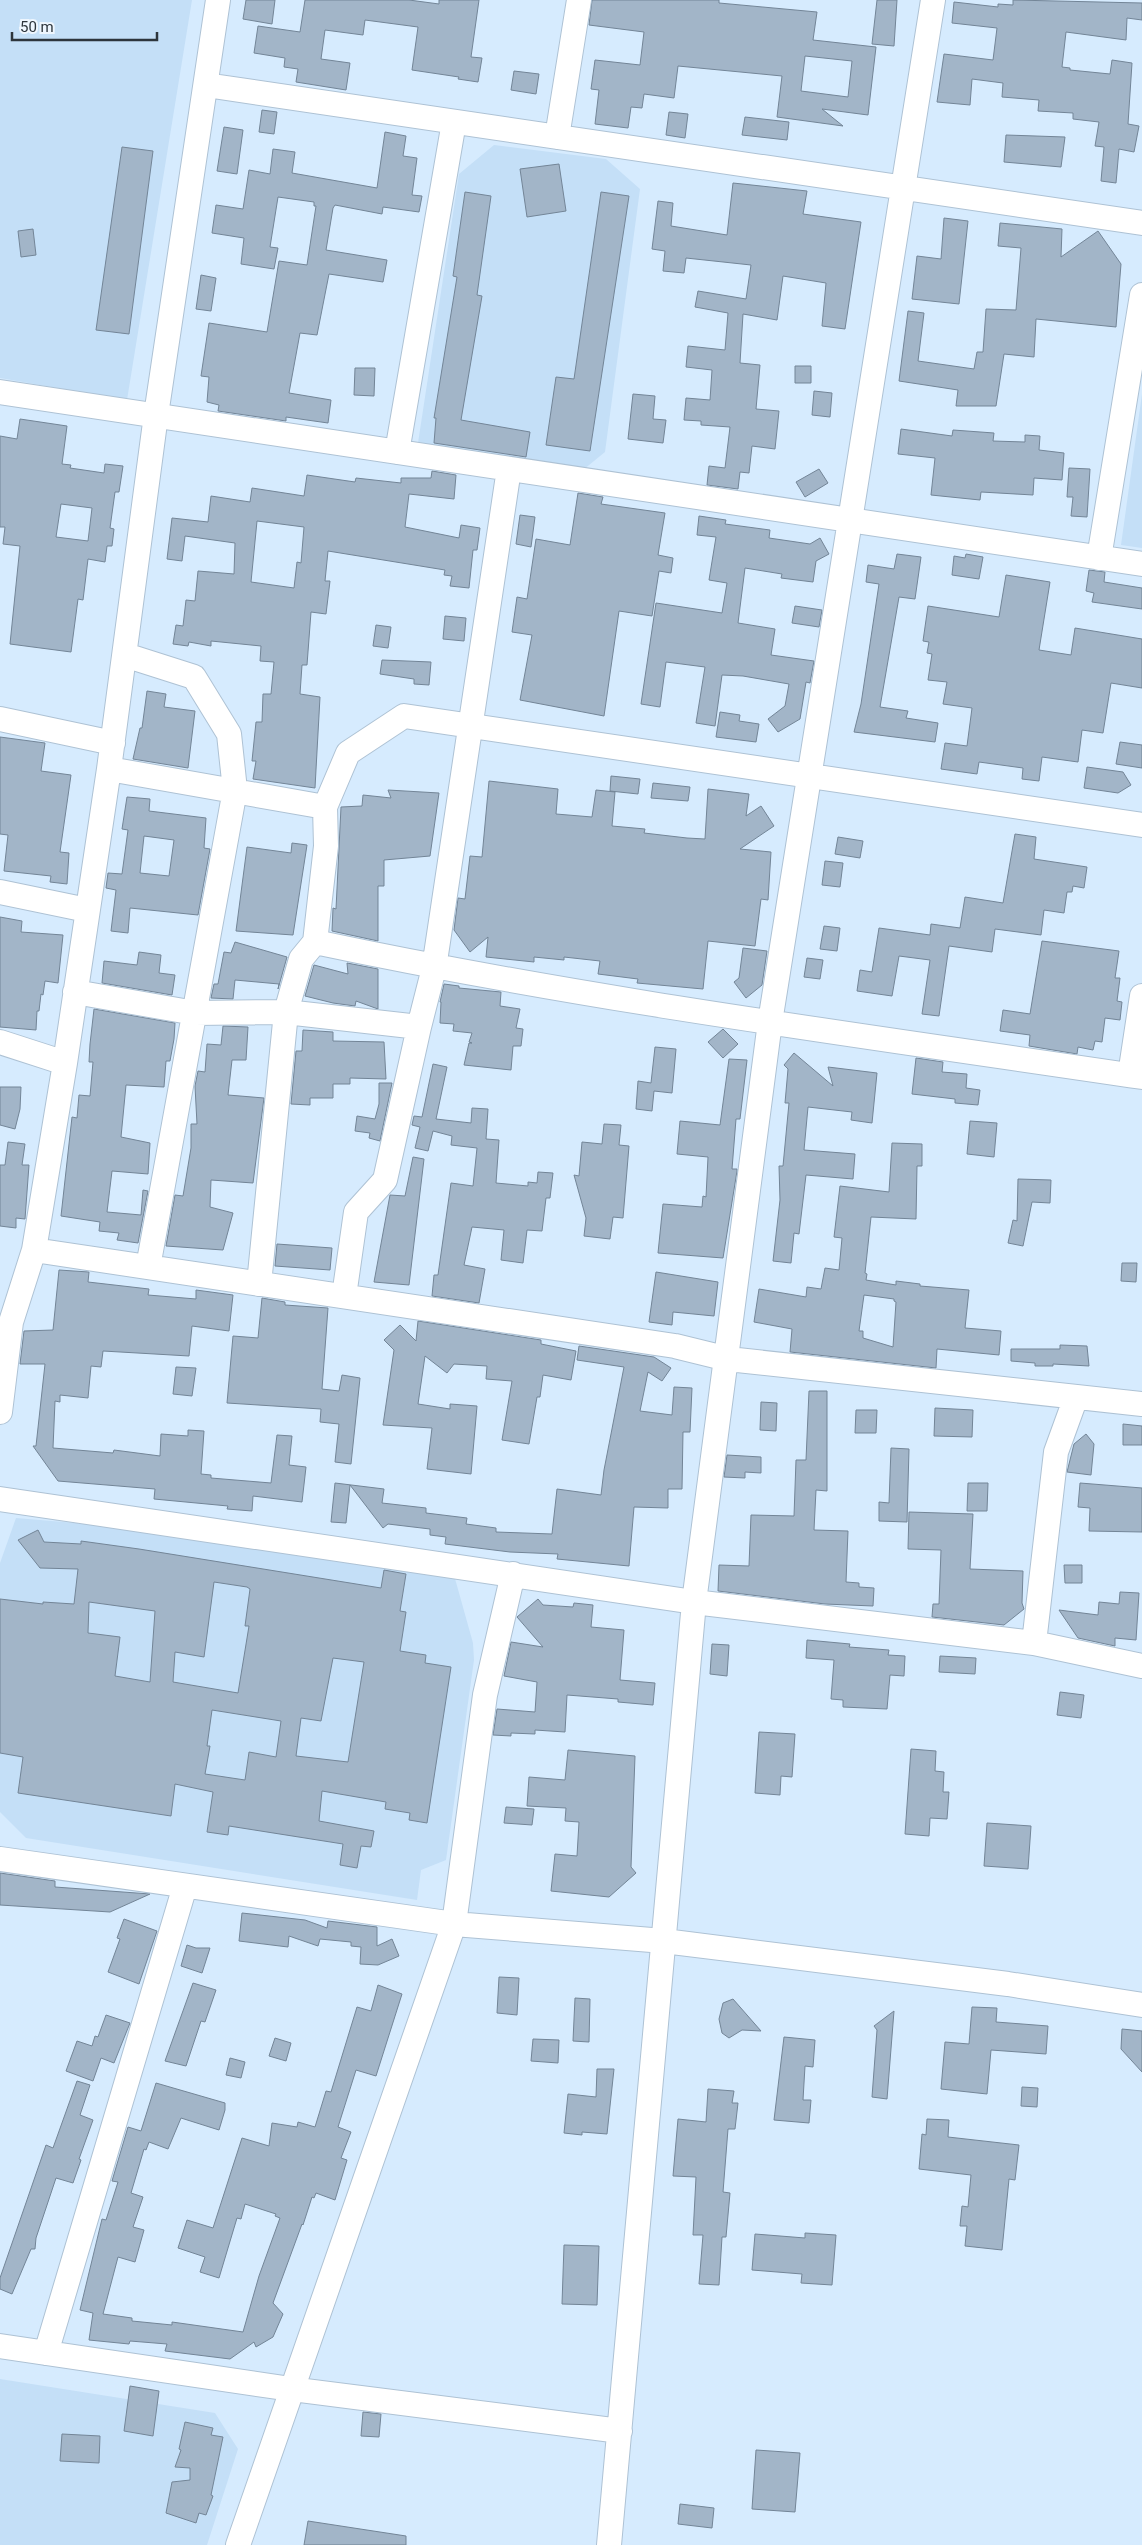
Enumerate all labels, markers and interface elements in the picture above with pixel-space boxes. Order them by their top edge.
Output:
scale bar [12,10,158,42]
text: 50 m [20,18,54,36]

